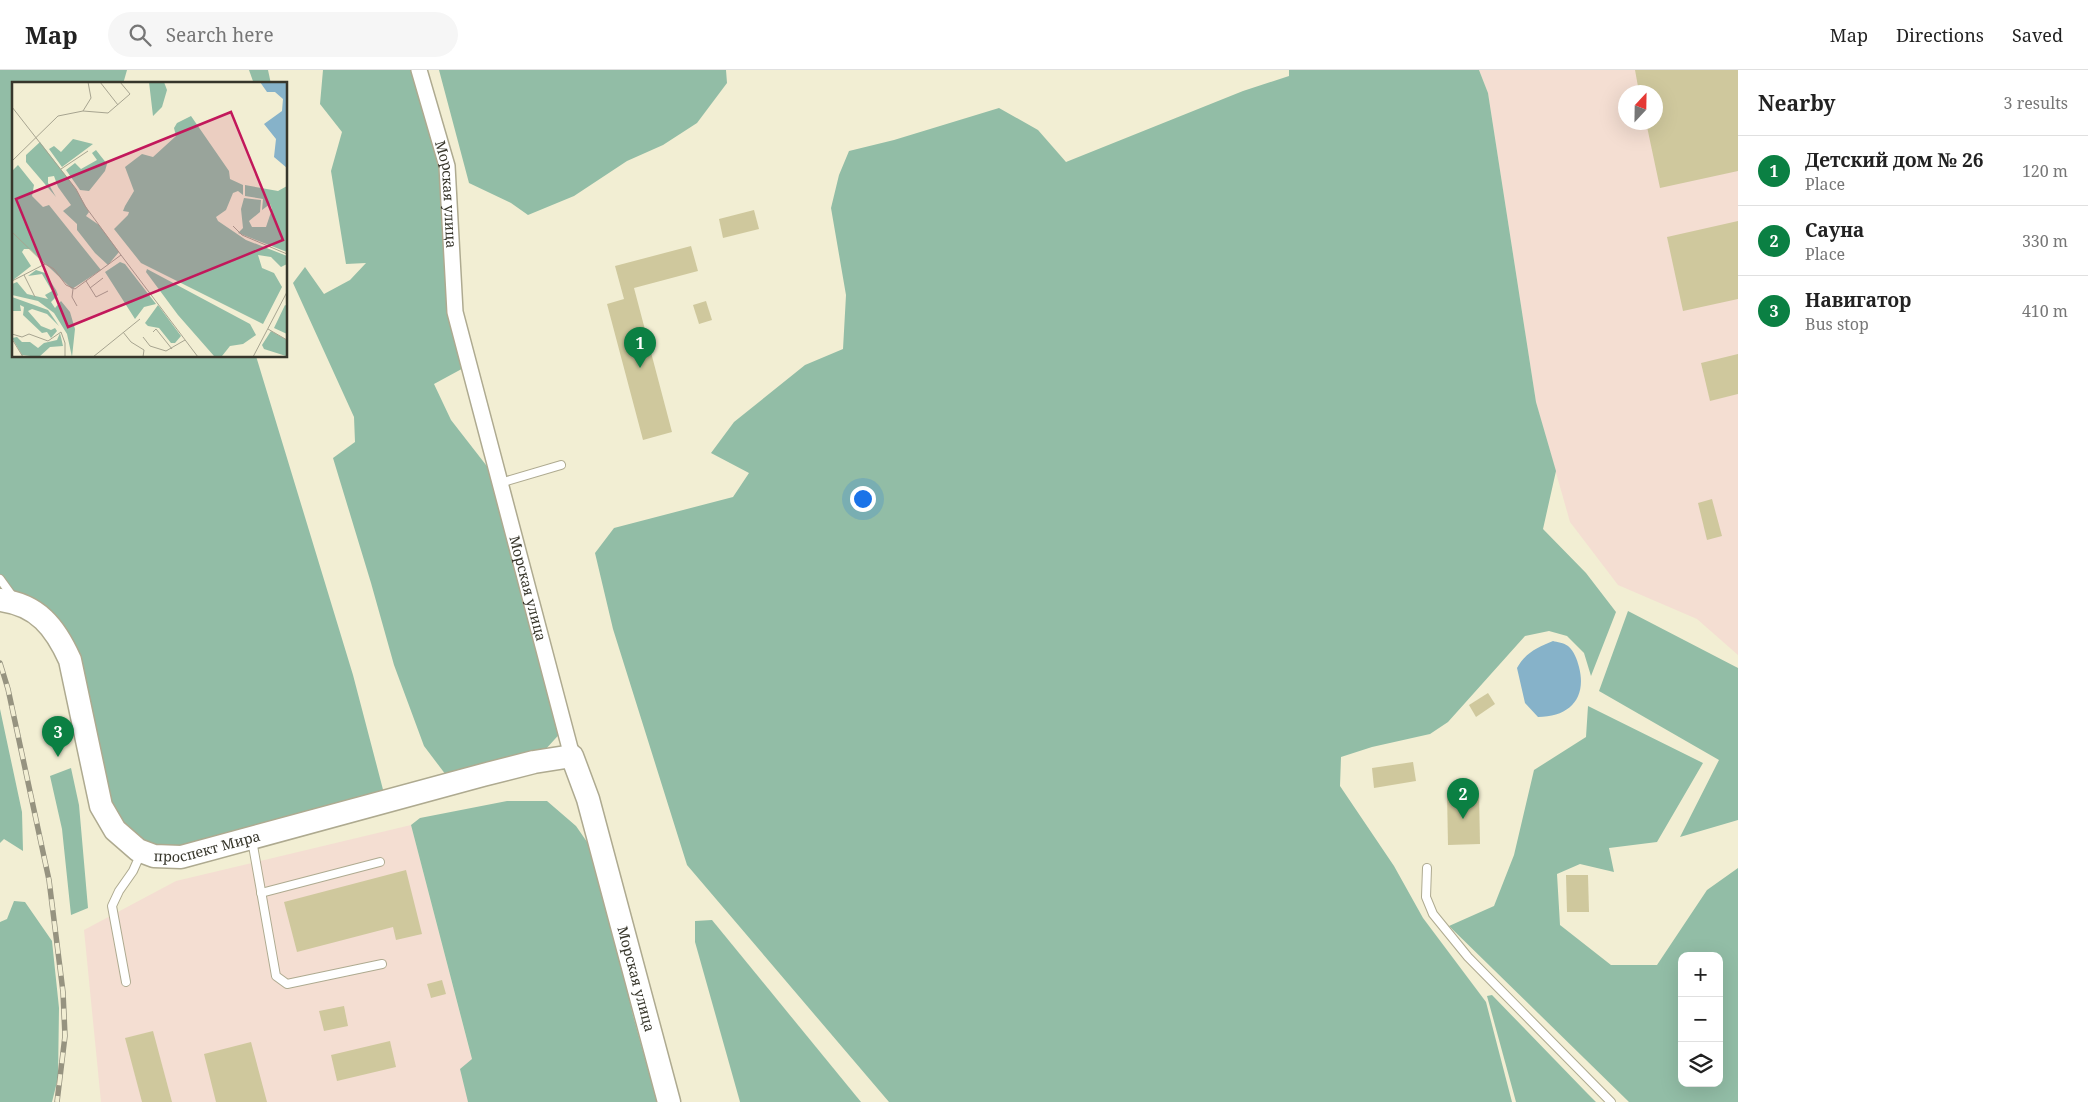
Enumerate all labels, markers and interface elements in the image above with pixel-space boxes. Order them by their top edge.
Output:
search box [108,12,458,57]
text: Map [25,18,78,51]
icon: search [126,21,154,49]
text: Search here [166,22,274,48]
text: Map [1830,23,1868,47]
text: Directions [1896,23,1984,47]
text: Saved [2012,23,2063,47]
inset map [12,82,288,358]
north arrow [1618,85,1663,130]
text: Nearby [1758,89,1836,117]
text: 3 results [2004,92,2068,114]
street label: Морская улица [431,138,461,249]
text: Детский дом № 26 [1805,147,1983,173]
text: 1 [1769,160,1779,182]
text: 120 m [2022,160,2068,182]
text: Place [1805,173,1845,195]
text: Сауна [1805,217,1864,243]
text: 2 [1769,230,1779,252]
text: 330 m [2022,230,2068,252]
text: Place [1805,243,1845,265]
text: Навигатор [1805,287,1911,313]
text: 3 [1769,300,1779,322]
text: 410 m [2022,300,2068,322]
text: Bus stop [1805,313,1869,335]
pin: 1 [624,327,656,368]
your location [850,486,876,512]
street label: Морская улица [505,533,551,643]
pin: 3 [42,716,74,757]
pin: 2 [1447,778,1479,819]
street label: проспект Мира [153,826,262,866]
street label: Морская улица [613,924,660,1034]
map controls [1678,952,1723,1087]
button: + [1678,952,1723,997]
button: − [1678,997,1723,1042]
button: layers [1678,1042,1723,1087]

